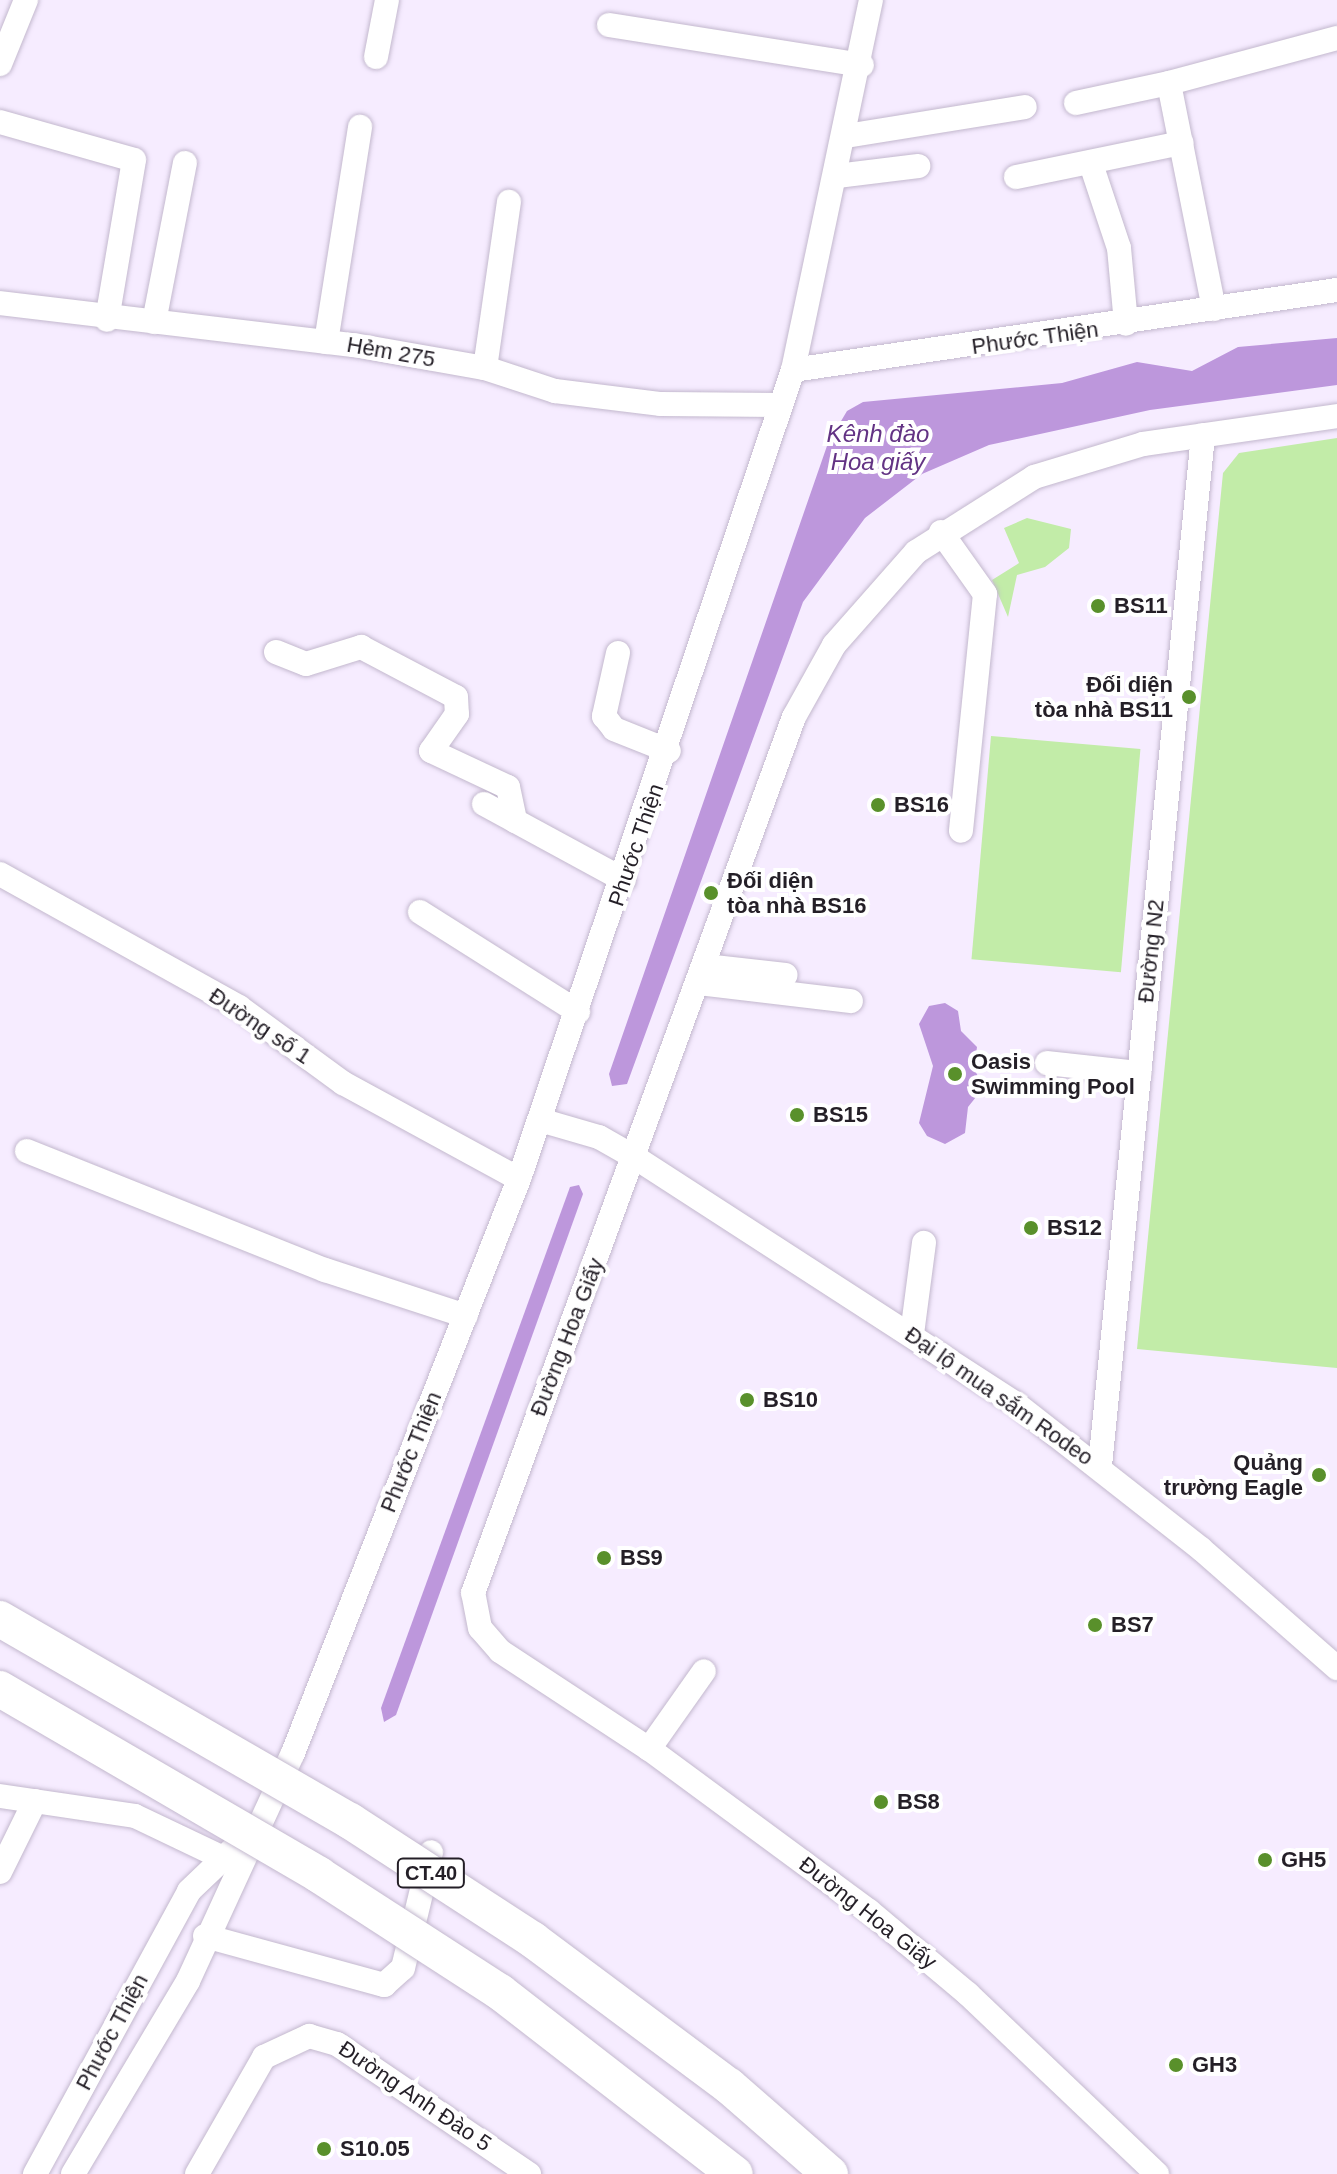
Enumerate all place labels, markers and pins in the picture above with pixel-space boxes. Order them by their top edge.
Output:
place label: BS11 [1114,593,1168,619]
marker: BS11 [1089,597,1107,615]
place label: Đối diện tòa nhà BS11 [1035,671,1173,722]
marker: Đối diện tòa nhà BS11 [1180,688,1198,706]
place label: BS16 [894,792,949,818]
marker: BS16 [869,796,887,814]
place label: Đối diện tòa nhà BS16 [727,867,866,918]
marker: Đối diện tòa nhà BS16 [702,884,720,902]
place label: Oasis Swimming Pool [971,1048,1135,1100]
marker: Oasis Swimming Pool [946,1065,964,1083]
place label: BS15 [813,1102,868,1128]
marker: BS15 [788,1106,806,1124]
place label: BS12 [1047,1215,1102,1241]
marker: BS12 [1022,1219,1040,1237]
place label: BS10 [763,1387,818,1413]
marker: BS10 [738,1391,756,1409]
place label: Quảng trường Eagle [1164,1449,1303,1500]
marker: Quảng trường Eagle [1310,1466,1328,1484]
place label: BS9 [620,1545,663,1571]
marker: BS9 [595,1549,613,1567]
place label: BS7 [1111,1612,1154,1638]
marker: BS7 [1086,1616,1104,1634]
place label: BS8 [897,1789,940,1815]
marker: BS8 [872,1793,890,1811]
place label: GH5 [1281,1847,1326,1873]
marker: GH5 [1256,1851,1274,1869]
place label: GH3 [1192,2052,1237,2078]
marker: GH3 [1167,2056,1185,2074]
place label: S10.05 [340,2136,410,2162]
marker: S10.05 [315,2140,333,2158]

